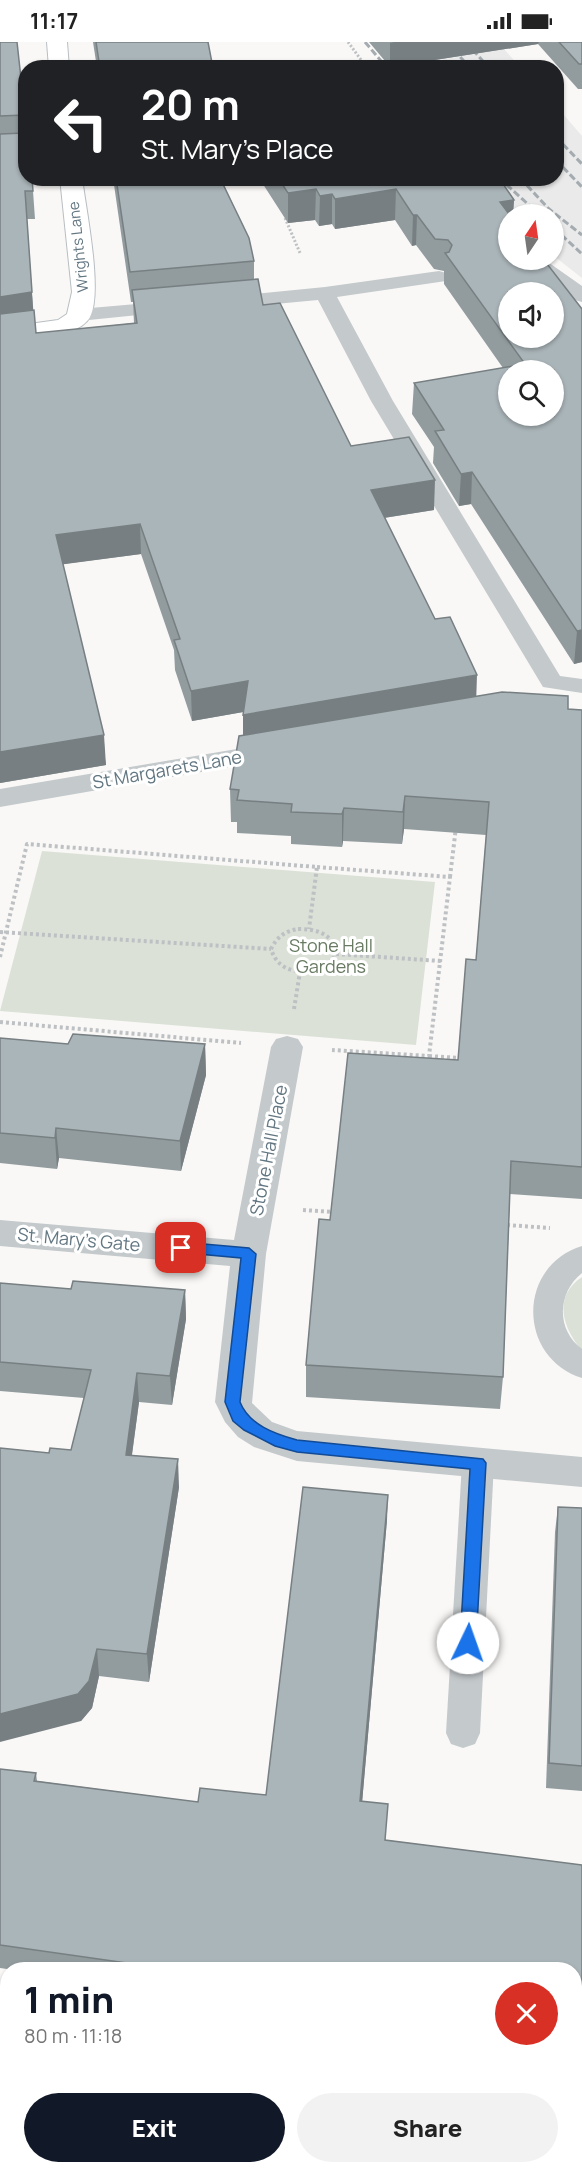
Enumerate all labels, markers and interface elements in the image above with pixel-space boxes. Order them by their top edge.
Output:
text: 11:17 [30,6,78,36]
text: 20 m [141,75,240,133]
icon: left [42,84,120,162]
text: St. Mary's Place [141,130,334,167]
street label: Wrights Lane [63,200,93,293]
north arrow [498,204,564,270]
map controls [498,204,564,426]
button: sound [498,282,564,348]
button: search [498,360,564,426]
street label: St Margarets Lane [90,744,244,794]
park label: Stone Hall Gardens [289,933,373,978]
street label: Stone Hall Place [244,1082,292,1218]
street label: St. Mary's Gate [17,1222,141,1256]
pin [155,1222,206,1273]
icon: arrive [164,1231,197,1264]
position arrow [436,1611,500,1675]
text: 1 min [24,1975,114,2024]
button: close [495,1982,558,2045]
text: 80 m · 11:18 [24,2022,122,2049]
button: Exit [24,2093,285,2162]
button: Share [297,2093,558,2162]

